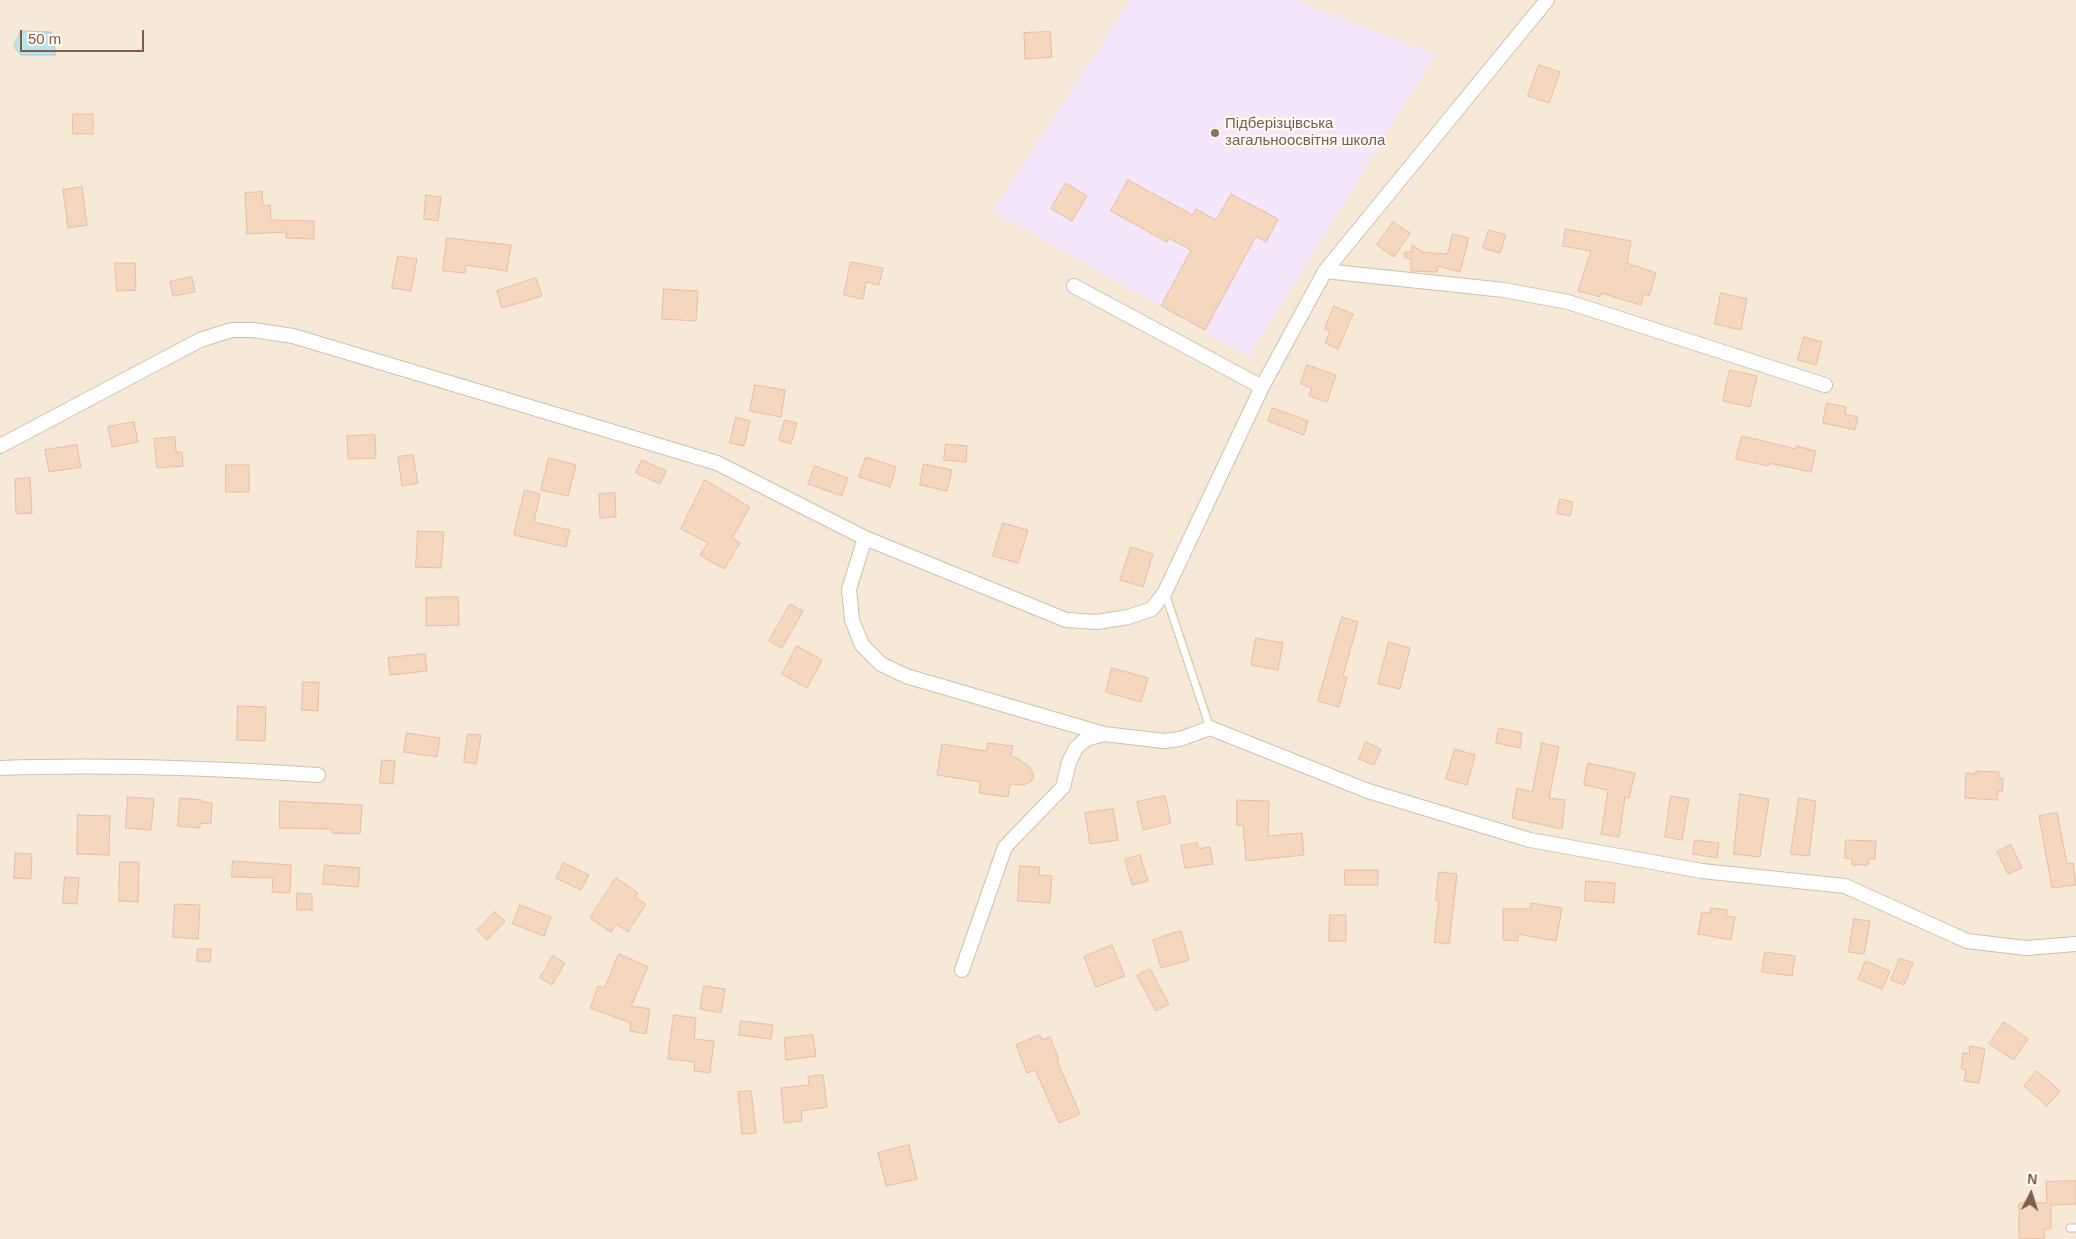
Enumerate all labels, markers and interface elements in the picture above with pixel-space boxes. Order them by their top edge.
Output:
scale bar [22,20,146,52]
text: 50 m [28,30,61,47]
place label: Підберізцівська загальноосвітня школа [1225,115,1385,150]
marker: Підберізцівська загальноосвітня школа [1209,127,1221,139]
north arrow [2006,1169,2056,1219]
text: N [2027,1171,2038,1187]

